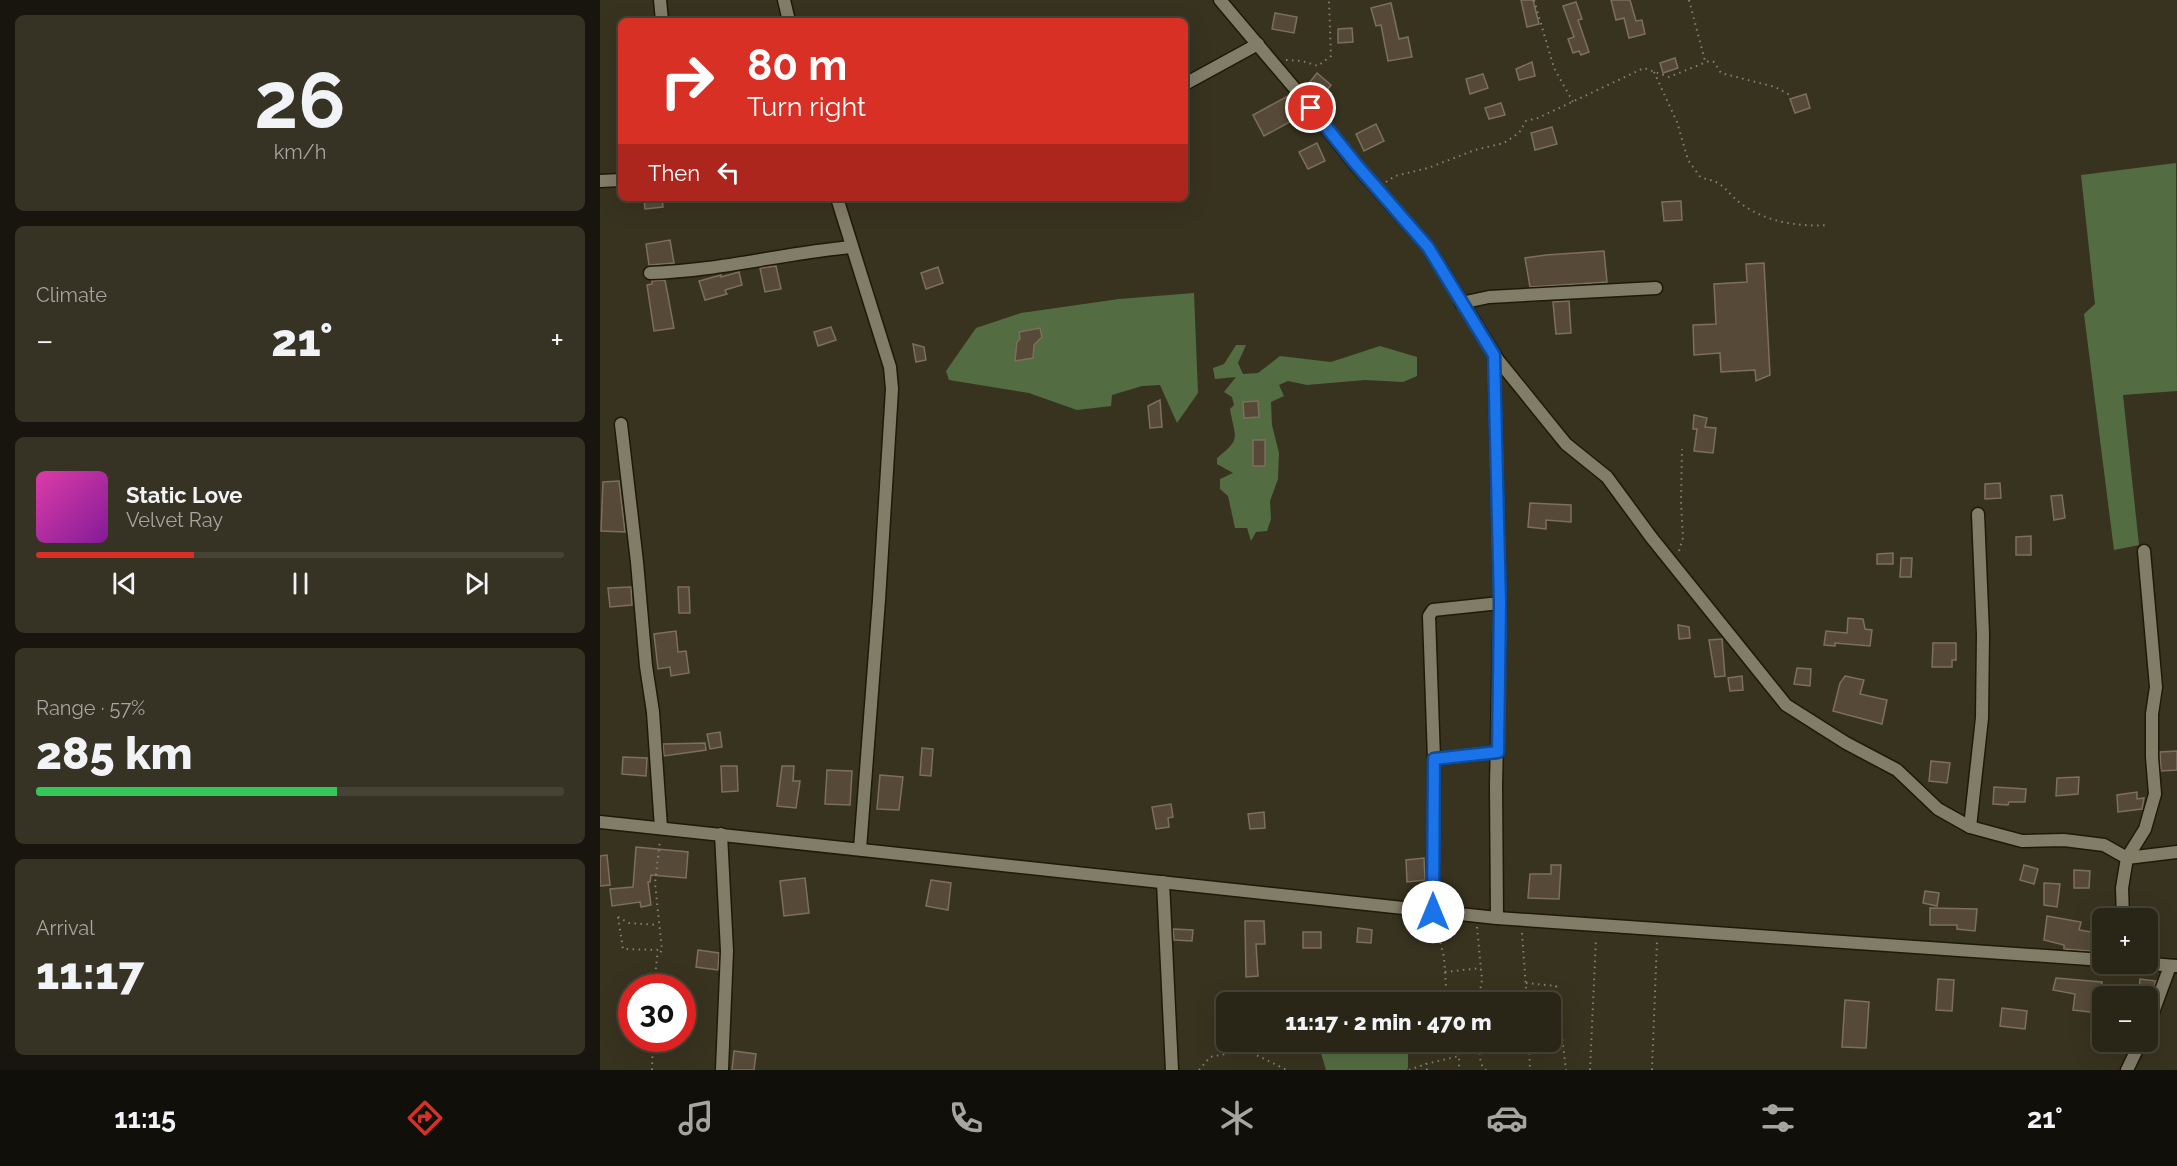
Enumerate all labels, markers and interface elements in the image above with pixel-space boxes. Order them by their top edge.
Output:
text: 80 m [747,41,847,90]
icon: right [648,42,726,120]
text: 26 [254,55,346,146]
pin [1285,82,1336,133]
text: Turn right [747,91,866,122]
icon: arrive [1294,91,1327,124]
text: km/h [274,140,326,164]
icon: left [712,156,745,189]
text: Then [648,160,700,186]
text: Climate [36,283,107,307]
text: 21° [271,314,333,367]
text: − [36,321,54,360]
text: + [550,321,564,360]
text: Static Love [126,482,243,508]
text: Velvet Ray [126,508,223,532]
icon: previous [108,567,141,600]
icon: pause [284,567,317,600]
icon: next [460,567,493,600]
text: Range · 57% [36,696,145,720]
text: 285 km [36,727,193,780]
position arrow [1401,880,1465,944]
map controls [2092,908,2158,1052]
button: + [2092,908,2158,974]
text: Arrival [36,916,95,940]
text: 11:17 [36,947,144,1000]
speed limit sign: 30 [618,974,696,1052]
button: − [2092,986,2158,1052]
text: 11:17 · 2 min · 470 m [1285,1009,1492,1035]
icon: directions [404,1097,446,1139]
icon: music [675,1097,717,1139]
icon: phone [945,1097,987,1139]
icon: climate [1216,1097,1258,1139]
icon: car [1486,1097,1528,1139]
icon: filters [1757,1097,1799,1139]
text: 11:15 [114,1103,176,1134]
text: 21° [2027,1103,2063,1134]

